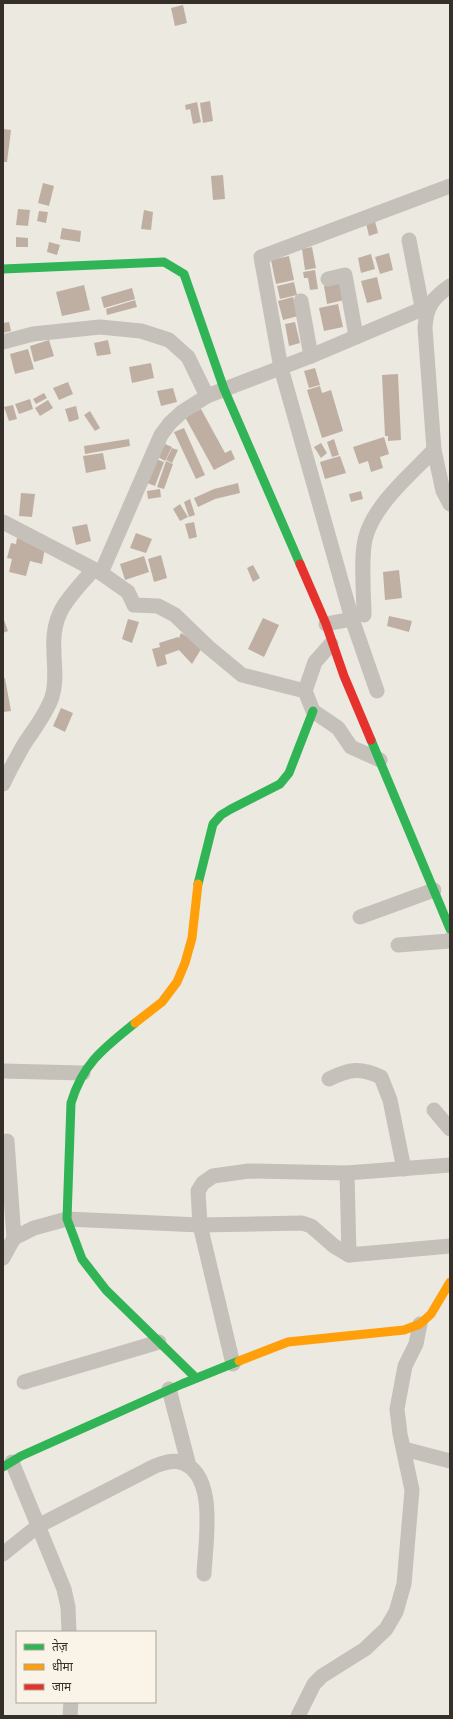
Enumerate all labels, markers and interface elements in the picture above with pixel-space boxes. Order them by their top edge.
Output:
legend [16,1631,156,1703]
text: तेज़ [52,1639,69,1654]
text: धीमा [52,1659,74,1674]
text: जाम [52,1680,72,1694]

